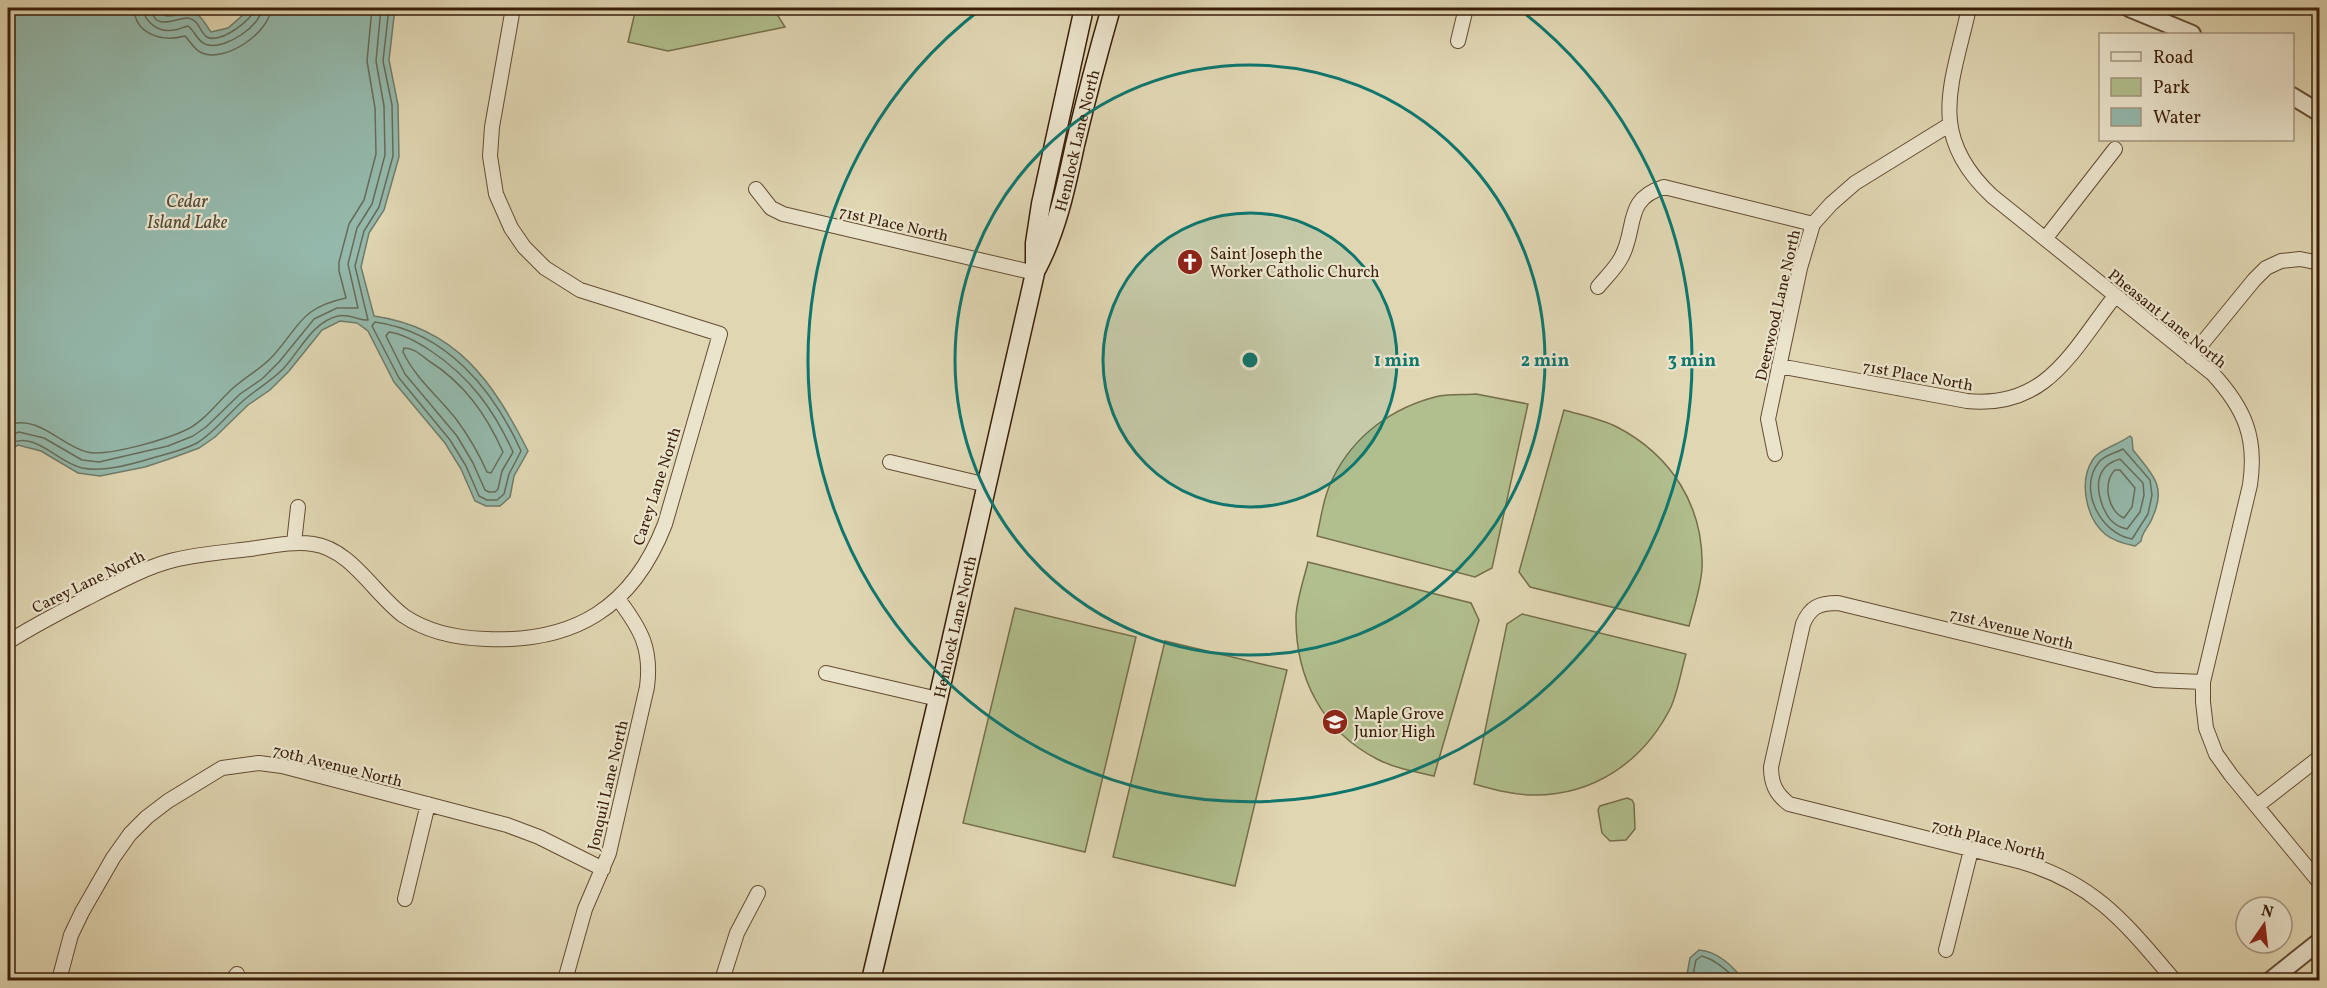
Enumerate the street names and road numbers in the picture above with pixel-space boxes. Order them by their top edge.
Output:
street label: Hemlock Lane North [1051,67,1106,214]
street label: 71st Place North [837,202,951,248]
street label: Deerwood Lane North [1751,228,1807,383]
street label: Pheasant Lane North [2103,265,2231,374]
street label: 71st Place North [1861,356,1975,398]
street label: Carey Lane North [628,425,687,549]
street label: Carey Lane North [29,546,149,620]
street label: Hemlock Lane North [930,554,983,701]
street label: 71st Avenue North [1947,604,2076,656]
street label: Jonquil Lane North [583,718,635,853]
street label: 70th Avenue North [270,740,405,794]
street label: 70th Place North [1929,815,2048,867]

